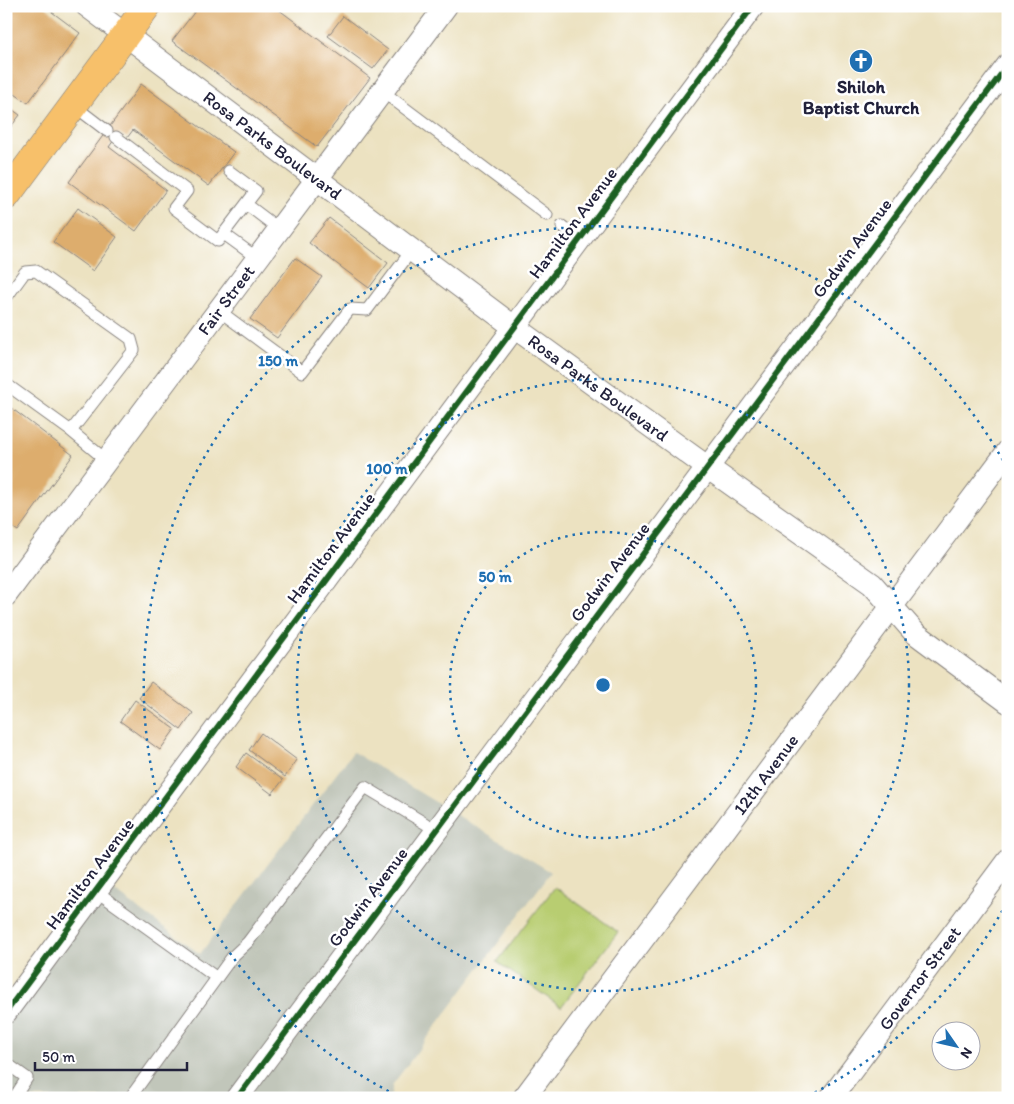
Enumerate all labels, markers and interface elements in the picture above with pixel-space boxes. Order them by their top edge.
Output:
church icon: Shiloh Baptist Church [848,48,874,74]
place label: Shiloh Baptist Church [803,76,920,119]
street label: Rosa Parks Boulevard [199,86,346,205]
street label: Hamilton Avenue [524,163,622,283]
street label: Godwin Avenue [807,194,897,302]
street label: Fair Street [193,261,260,340]
street label: Rosa Parks Boulevard [524,330,673,446]
text: 150 m [258,352,298,370]
text: 100 m [366,460,408,478]
street label: Hamilton Avenue [282,488,380,608]
street label: Godwin Avenue [565,518,655,626]
text: 50 m [478,568,512,586]
centre of rings [594,676,612,694]
street label: 12th Avenue [729,730,803,819]
street label: Hamilton Avenue [41,814,139,934]
street label: Godwin Avenue [323,843,413,951]
street label: Governor Street [874,922,966,1035]
north arrow [932,1022,982,1072]
scale bar [35,1039,188,1071]
text: N [957,1044,976,1062]
text: 50 m [42,1048,75,1066]

